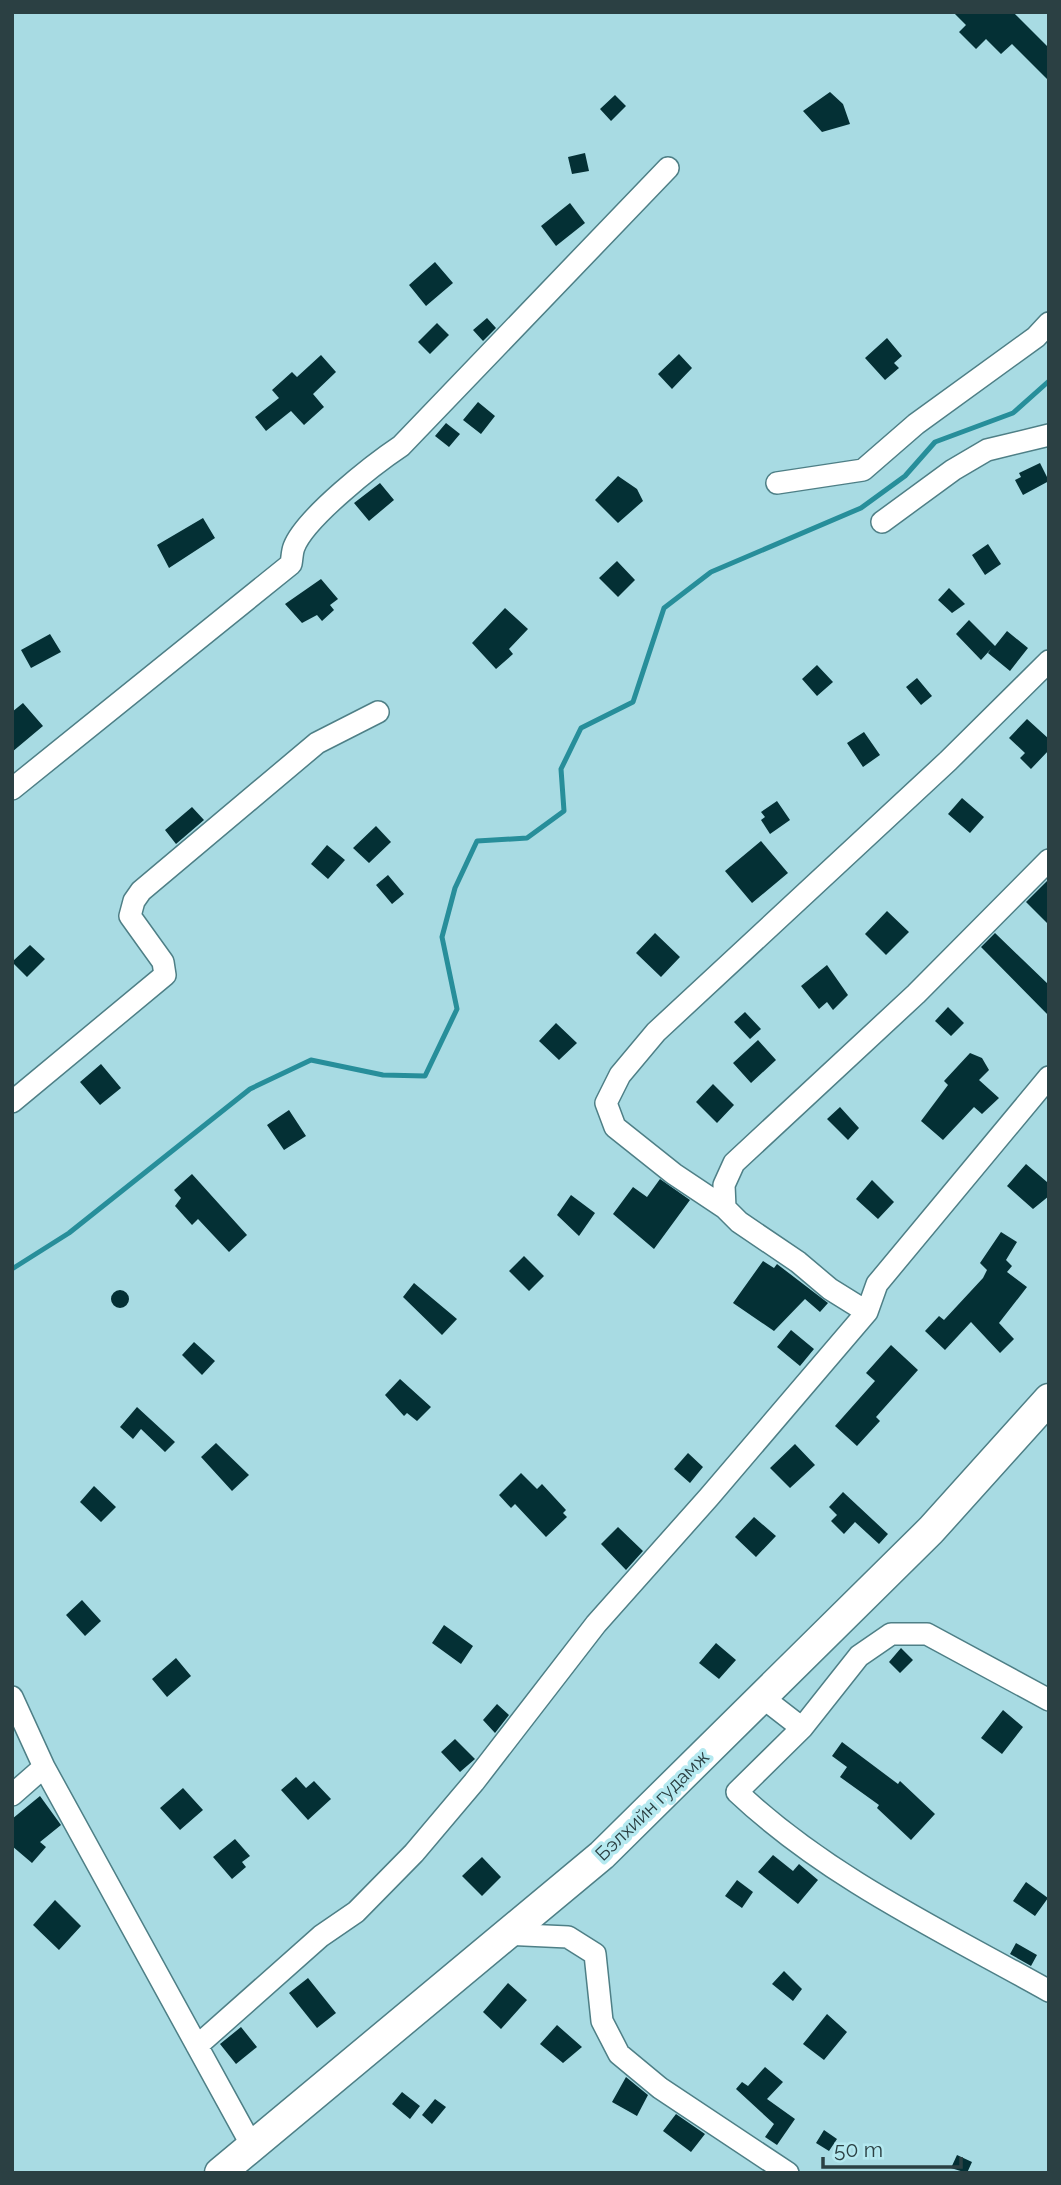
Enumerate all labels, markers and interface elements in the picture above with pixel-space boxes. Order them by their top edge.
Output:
street label: Бэлхийн гудамж [591,1745,713,1865]
scale bar [823,2126,961,2170]
text: 50 m [834,2137,883,2162]

